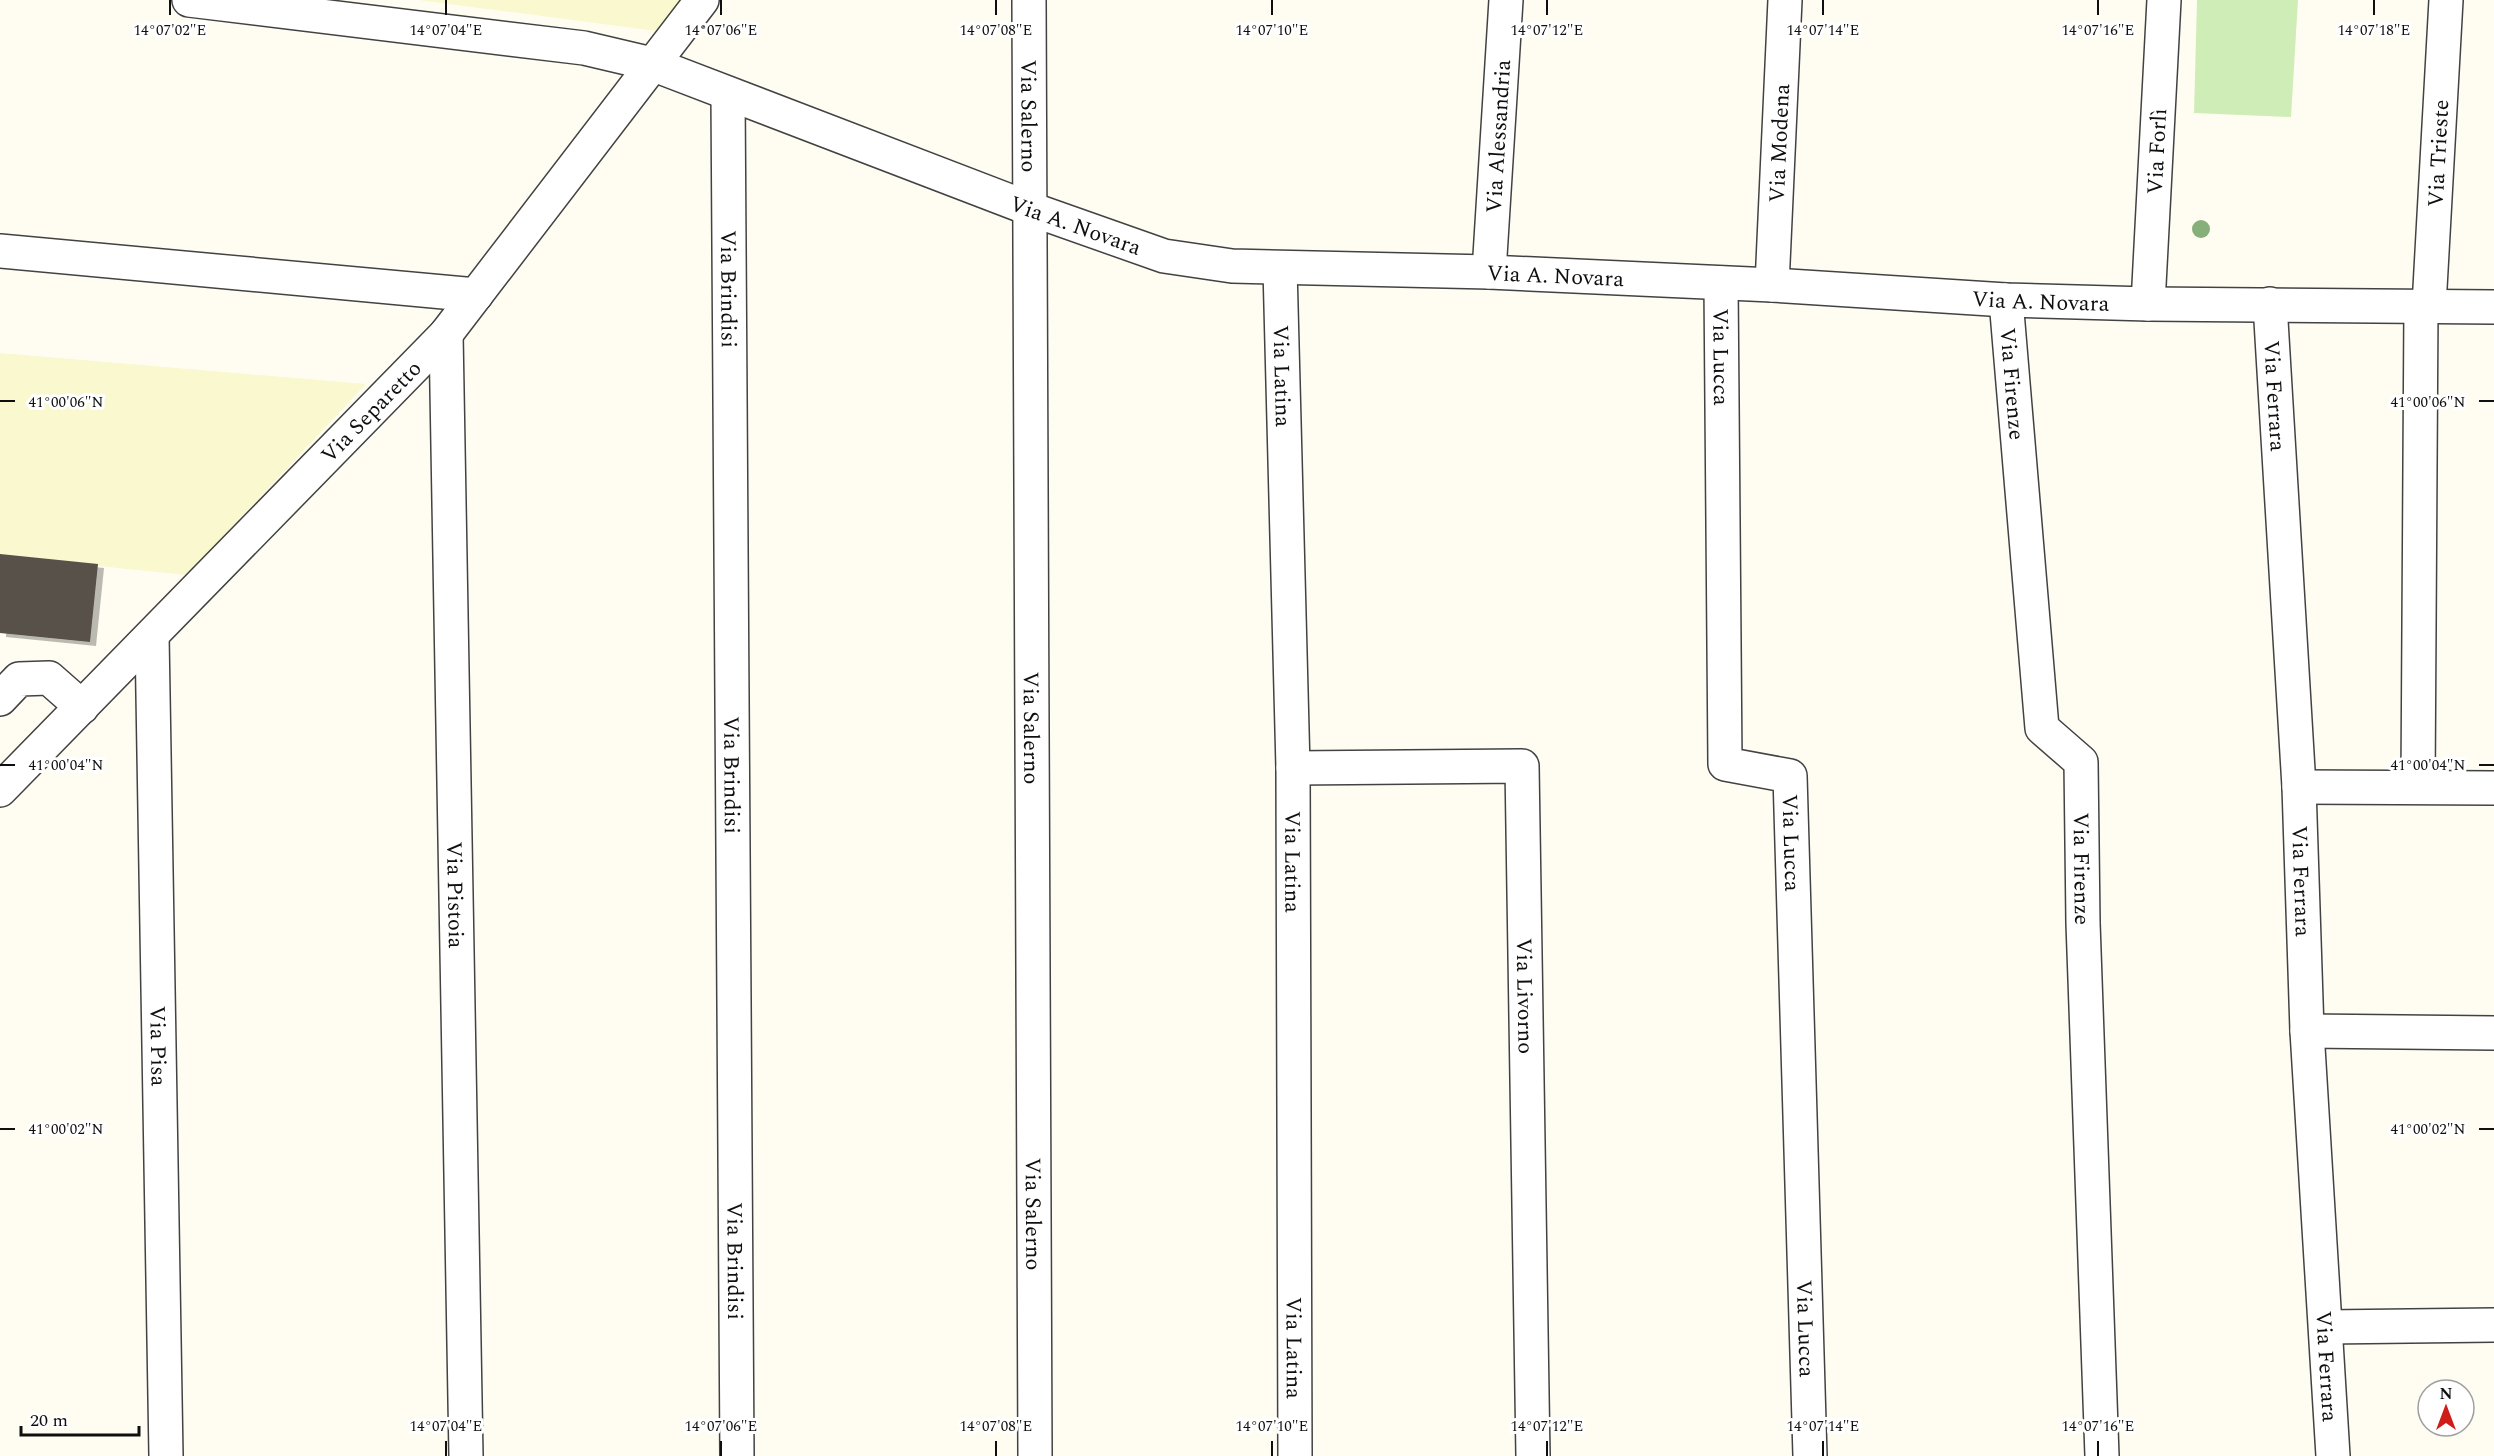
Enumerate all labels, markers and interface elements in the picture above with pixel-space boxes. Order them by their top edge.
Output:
text: 14°07'02"E [134,19,206,42]
text: 14°07'04"E [410,19,482,42]
text: 14°07'06"E [685,19,757,42]
text: 14°07'08"E [960,19,1032,42]
text: 14°07'10"E [1236,19,1308,42]
text: 14°07'12"E [1511,19,1583,42]
text: 14°07'14"E [1787,19,1859,42]
text: 14°07'16"E [2062,19,2134,42]
text: 14°07'18"E [2338,19,2410,42]
street label: Via Alessandria [1478,58,1520,214]
street label: Via Salerno [1011,60,1045,172]
street label: Via Modena [1761,83,1799,203]
street label: Via Trieste [2420,99,2458,208]
street label: Via Forlì [2139,107,2176,195]
street label: Via A. Novara [1005,187,1146,265]
street label: Via Brindisi [711,230,745,348]
street label: Via A. Novara [1486,257,1625,296]
street label: Via A. Novara [1971,283,2110,321]
street label: Via Lucca [1703,308,1737,406]
street label: Via Latina [1263,324,1299,428]
street label: Via Firenze [1990,326,2033,441]
street label: Via Ferrara [2254,339,2294,453]
street label: Via Separetto [314,353,430,471]
text: 41°00'06"N [29,391,104,414]
text: 41°00'06"N [2391,391,2466,414]
street label: Via Salerno [1014,672,1047,784]
street label: Via Brindisi [714,716,748,834]
text: 41°00'04"N [29,754,104,777]
text: 41°00'04"N [2391,754,2466,777]
street label: Via Lucca [1773,794,1808,892]
street label: Via Latina [1275,811,1308,913]
street label: Via Firenze [2064,812,2098,925]
street label: Via Ferrara [2282,825,2319,937]
street label: Via Pistoia [437,841,472,949]
street label: Via Livorno [1507,938,1542,1054]
street label: Via Pisa [140,1005,175,1087]
text: 41°00'02"N [29,1118,104,1141]
text: 41°00'02"N [2391,1118,2466,1141]
street label: Via Salerno [1016,1158,1049,1270]
street label: Via Brindisi [717,1202,751,1320]
street label: Via Lucca [1787,1279,1823,1378]
street label: Via Latina [1277,1297,1310,1399]
street label: Via Ferrara [2306,1310,2346,1423]
north arrow [2416,1378,2476,1438]
text: N [2439,1382,2453,1406]
scale bar [21,1399,140,1437]
text: 20 m [30,1407,68,1434]
text: 14°07'04"E [410,1415,482,1438]
text: 14°07'06"E [685,1415,757,1438]
text: 14°07'08"E [960,1415,1032,1438]
text: 14°07'10"E [1236,1415,1308,1438]
text: 14°07'12"E [1511,1415,1583,1438]
text: 14°07'14"E [1787,1415,1859,1438]
text: 14°07'16"E [2062,1415,2134,1438]

